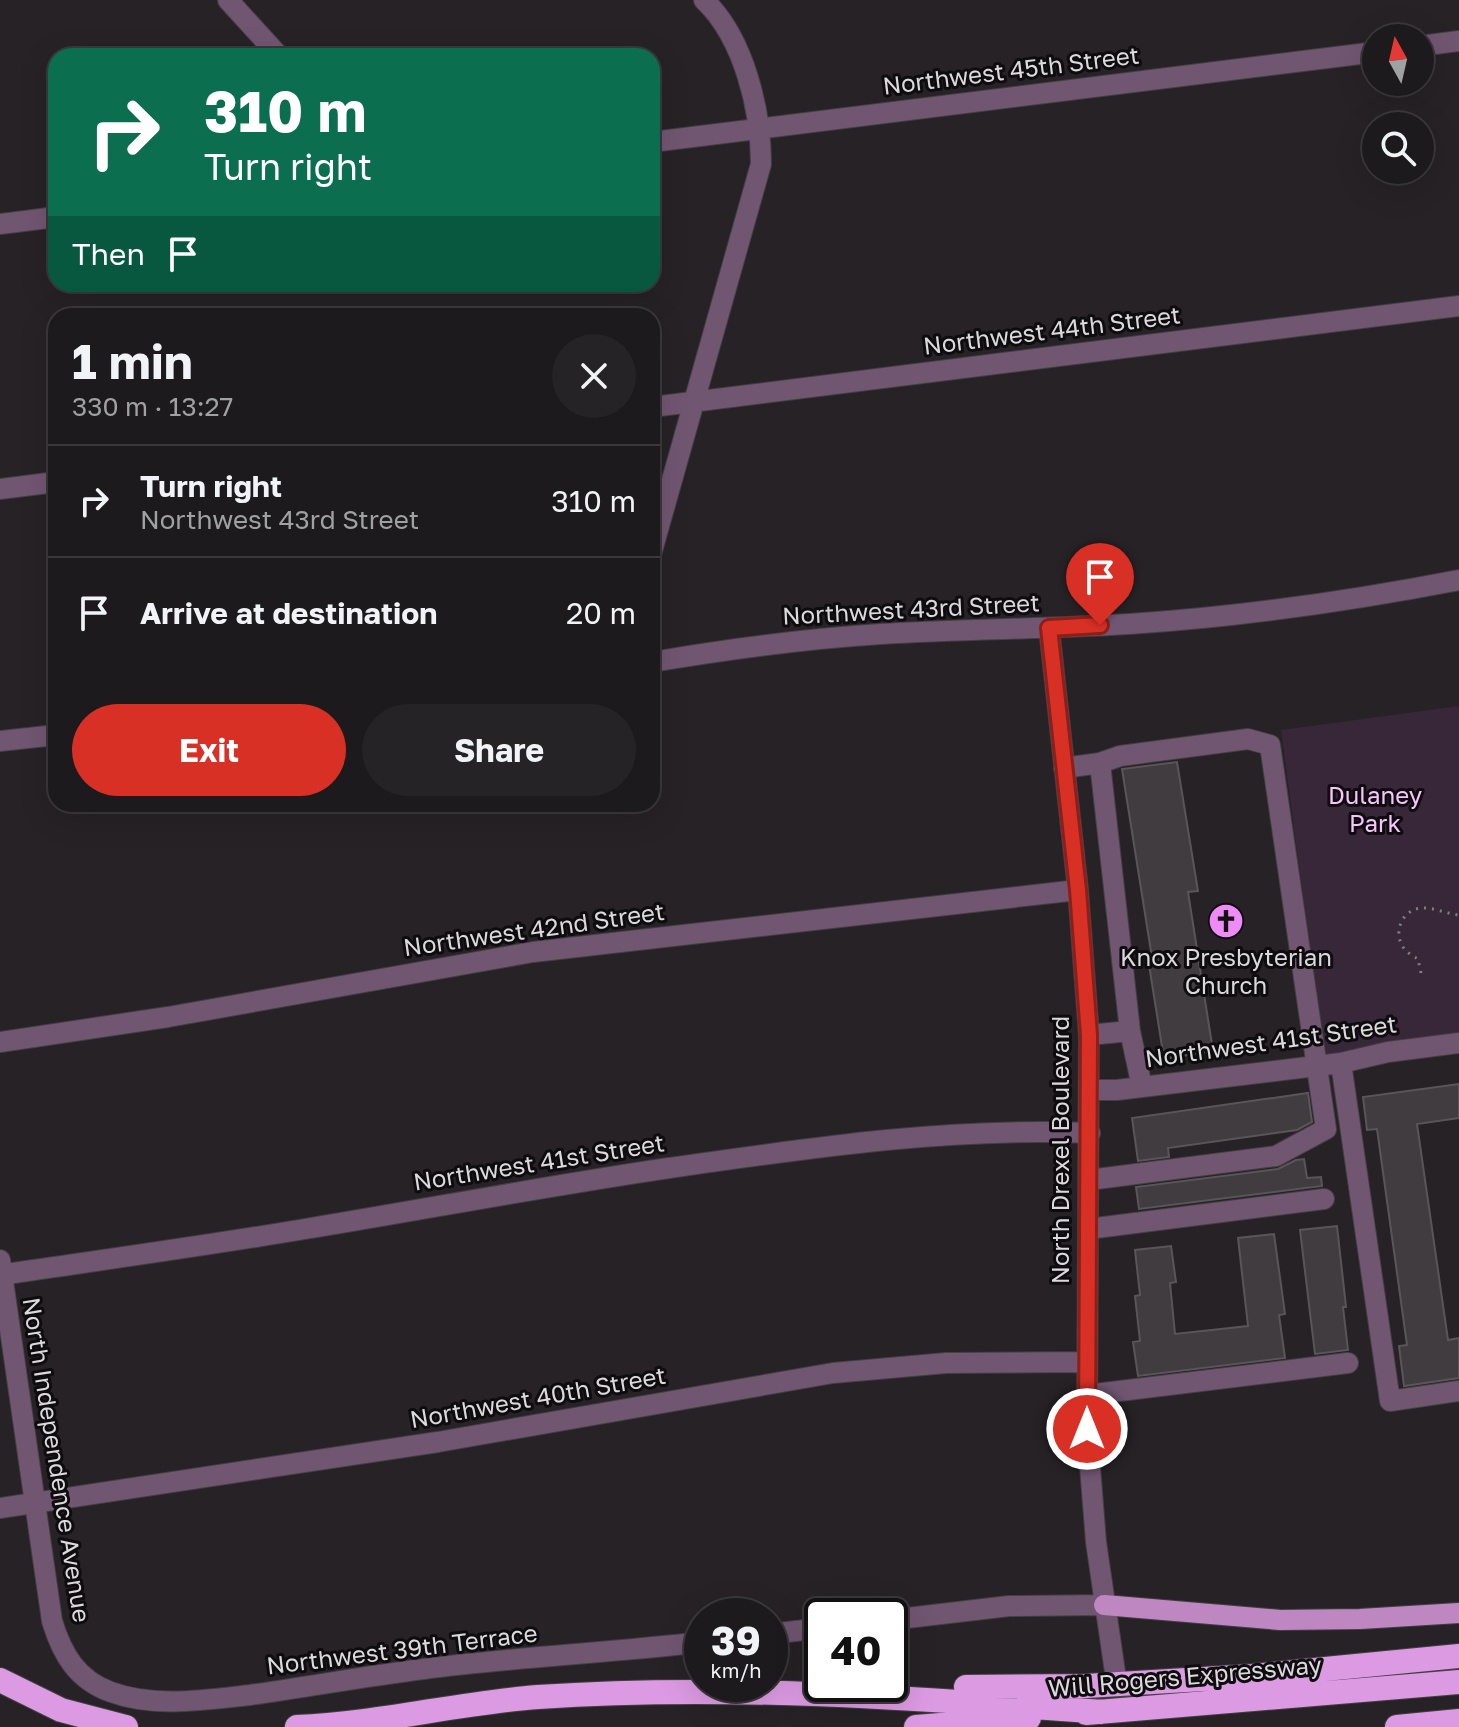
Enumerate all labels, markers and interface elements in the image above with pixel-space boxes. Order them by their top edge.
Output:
north arrow [1362,24,1434,96]
map controls [1362,24,1434,184]
street label: Northwest 45th Street [881,39,1141,100]
text: 310 m [204,77,366,144]
icon: right [72,80,176,184]
button: search [1362,112,1434,184]
text: Turn right [204,145,372,188]
icon: arrive [161,232,205,276]
text: Then [72,236,145,272]
street label: Northwest 44th Street [922,299,1182,360]
text: 1 min [72,332,193,390]
button: close [552,334,636,418]
text: 330 m · 13:27 [72,391,233,422]
text: Turn right [140,468,282,504]
icon: right [72,479,116,523]
text: 310 m [551,483,636,519]
text: Northwest 43rd Street [140,504,419,535]
pin [1066,543,1134,625]
icon: arrive [1078,555,1122,599]
street label: Northwest 43rd Street [782,587,1040,630]
icon: arrive [72,591,116,635]
text: Arrive at destination [140,595,437,631]
text: 20 m [566,595,636,631]
button: Exit [72,704,346,796]
button: Share [362,704,636,796]
park label: Dulaney Park [1328,780,1422,837]
street label: Northwest 42nd Street [401,896,666,961]
church icon: Knox Presbyterian Church [1207,902,1245,940]
place label: Knox Presbyterian Church [1120,942,1332,999]
street label: Northwest 41st Street [1143,1009,1398,1073]
street label: North Drexel Boulevard [1045,1016,1074,1284]
street label: Northwest 41st Street [411,1127,666,1196]
street label: North Independence Avenue [17,1295,97,1624]
street label: Northwest 40th Street [408,1360,668,1433]
position arrow [1045,1387,1129,1471]
speed limit sign: 40 [804,1598,908,1702]
text: 39 [711,1616,761,1664]
street label: Northwest 39th Terrace [265,1618,539,1680]
street label: Will Rogers Expressway [1047,1649,1323,1702]
text: km/h [711,1658,761,1682]

